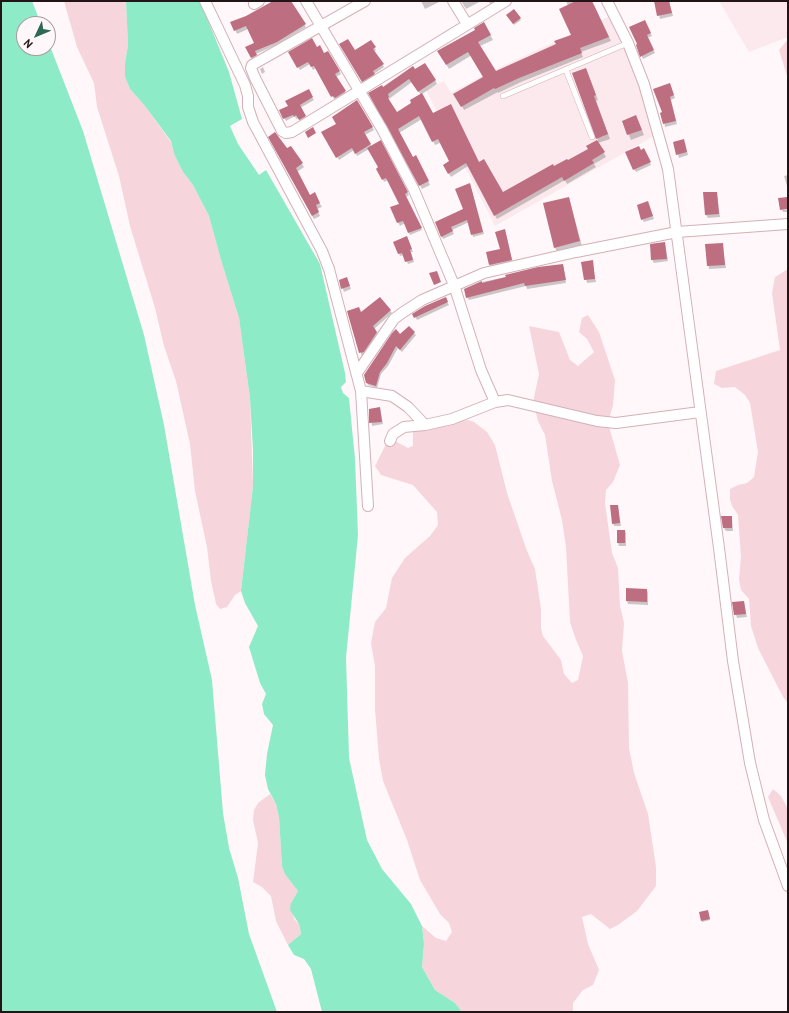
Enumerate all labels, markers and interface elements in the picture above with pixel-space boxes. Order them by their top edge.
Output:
north arrow [16,16,56,56]
text: N [21,36,36,51]

